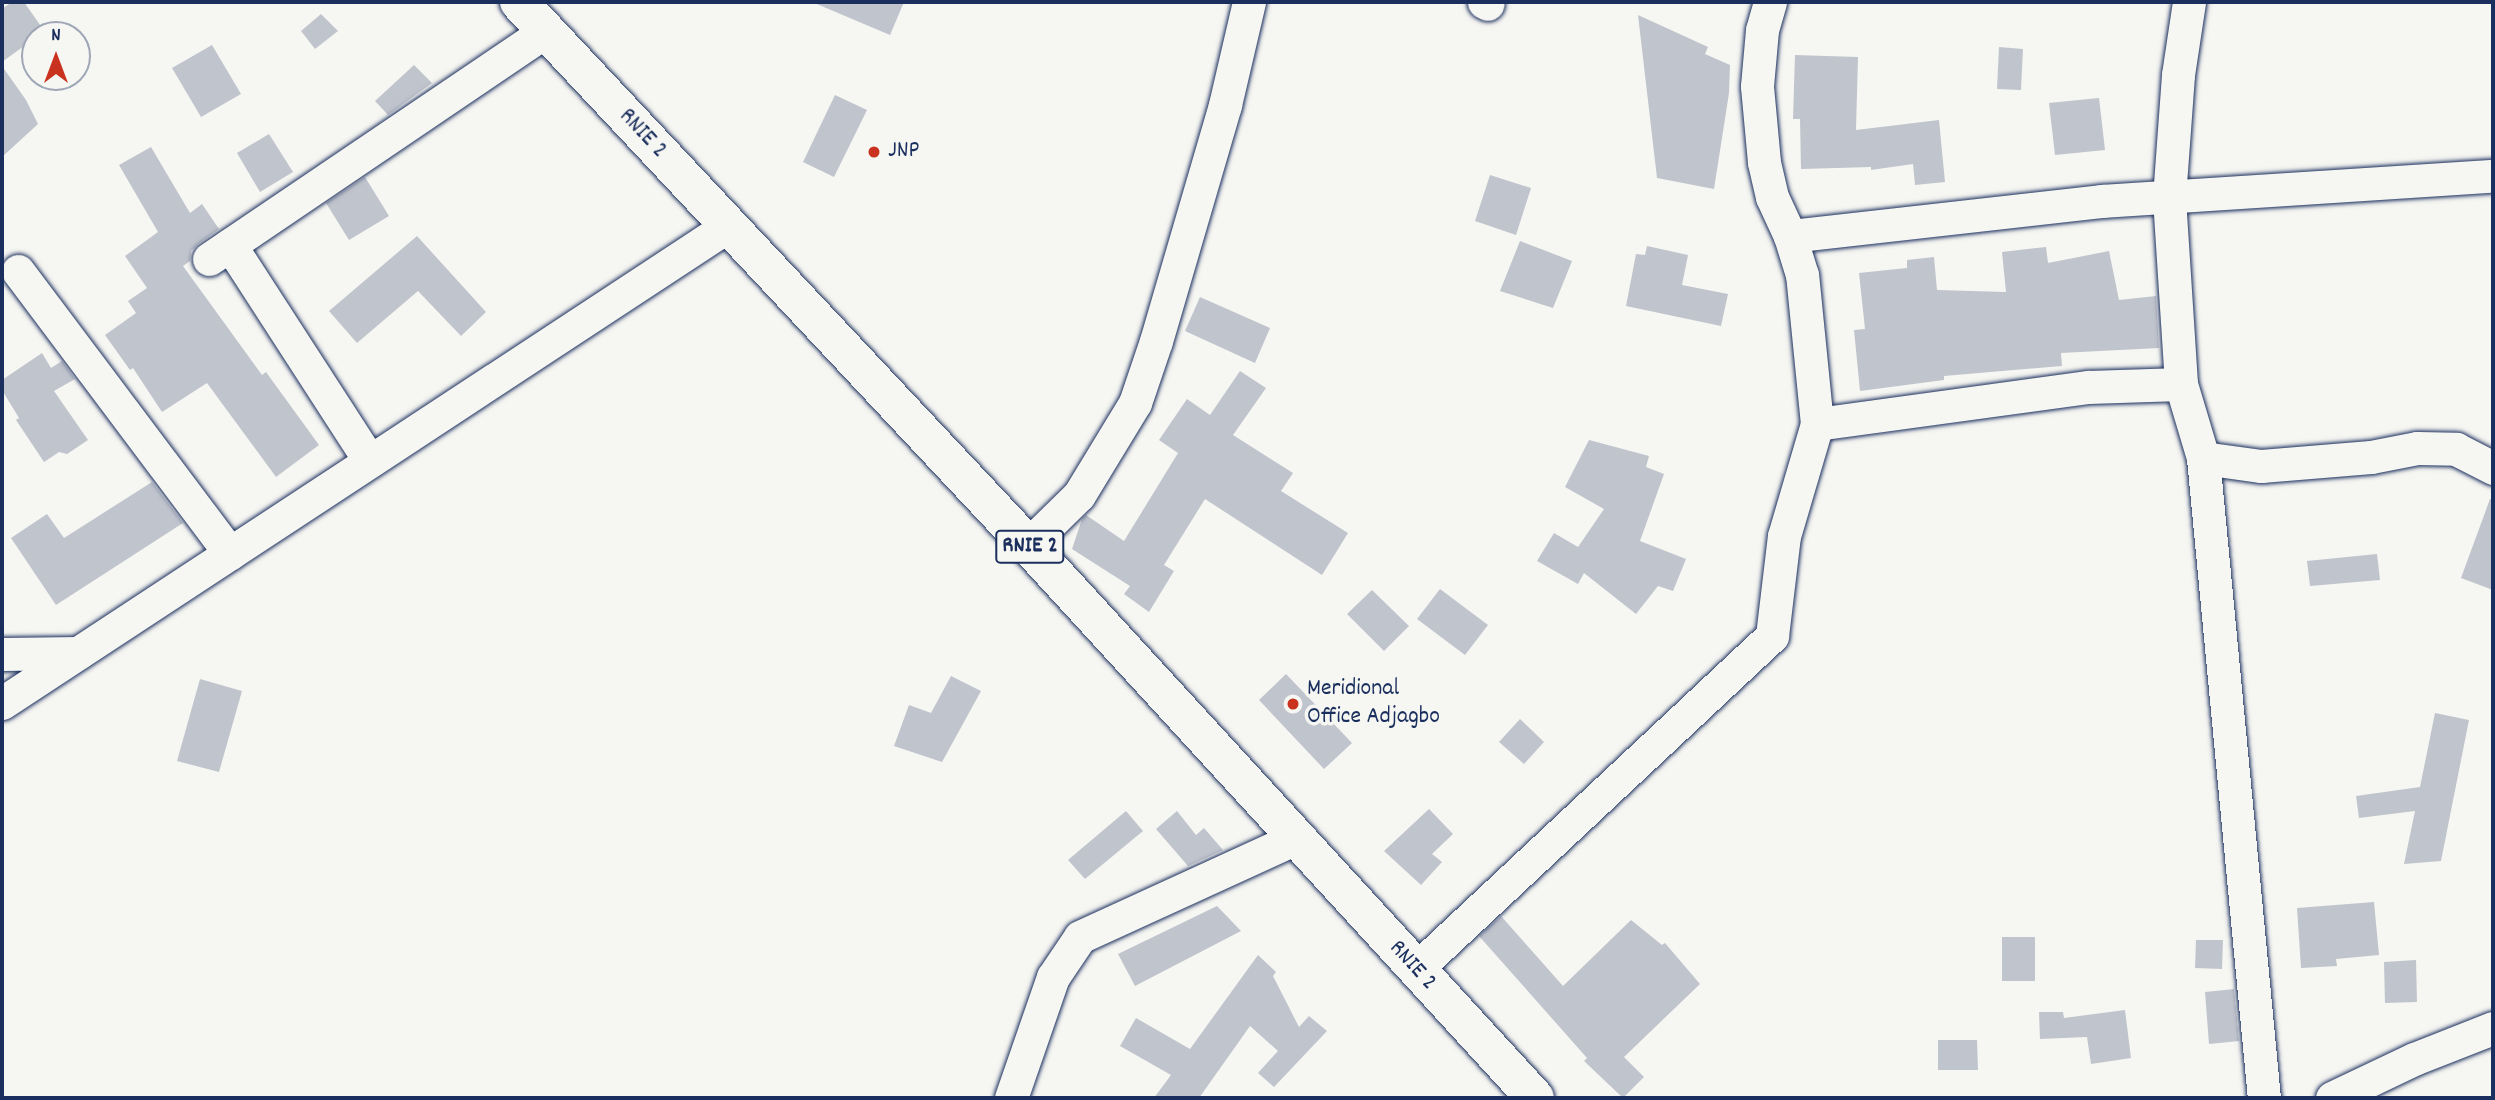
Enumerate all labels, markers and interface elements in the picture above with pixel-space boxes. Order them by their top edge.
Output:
north arrow [21,21,91,91]
text: N [51,23,61,50]
street label: RNIE 2 [612,103,672,165]
place label: JNP [888,138,919,166]
marker: JNP [866,144,882,160]
road number: RNIE 2 [995,527,1065,566]
place label: Meridional Office Adjagbo [1307,676,1440,732]
marker: Meridional Office Adjagbo [1285,696,1301,712]
street label: RNIE 2 [1382,935,1442,997]

